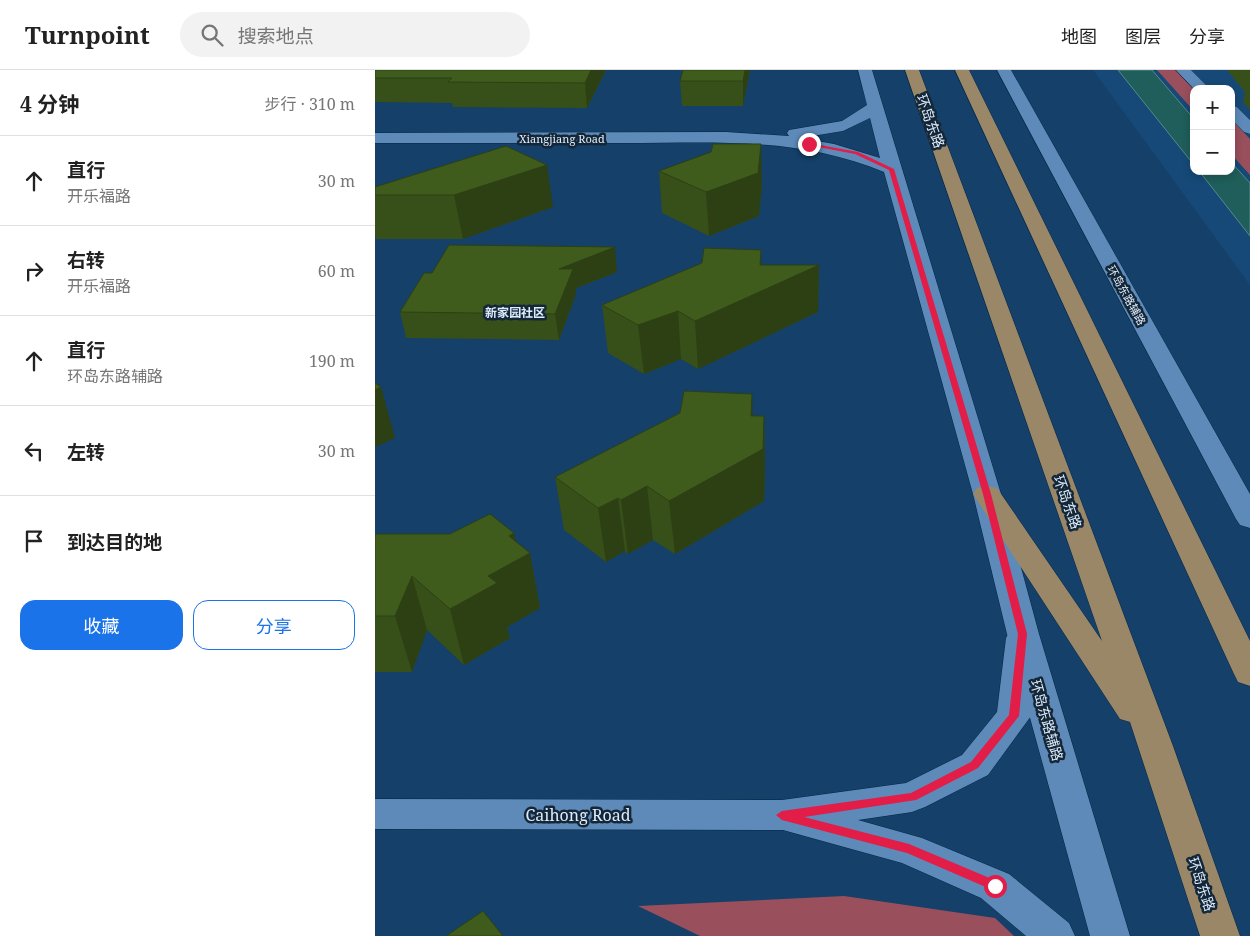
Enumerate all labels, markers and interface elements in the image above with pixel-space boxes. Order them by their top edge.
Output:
search box [180,12,530,57]
text: Turnpoint [25,18,150,51]
icon: search [198,21,226,49]
text: 搜索地点 [238,23,314,49]
text: 地图 [1061,24,1097,48]
text: 图层 [1125,24,1161,48]
text: 分享 [1189,24,1225,48]
map controls [1190,85,1235,175]
button: + [1190,85,1235,130]
text: 4 分钟 [20,90,79,118]
street label: 环岛东路 [912,91,950,151]
text: 步行 · 310 m [265,93,355,115]
button: − [1190,130,1235,175]
street label: Xiangjiang Road [519,131,605,146]
route end [798,133,821,156]
text: 直行 [67,157,105,183]
icon: ahead [20,167,48,195]
text: 30 m [318,170,355,192]
text: 开乐福路 [67,185,131,207]
text: 右转 [67,247,105,273]
icon: right [20,257,48,285]
text: 60 m [318,260,355,282]
street label: 环岛东路辅路 [1104,263,1150,327]
text: 开乐福路 [67,275,131,297]
district label: 新家园社区 [485,304,545,321]
text: 直行 [67,337,105,363]
icon: ahead [20,347,48,375]
text: 190 m [309,350,355,372]
text: 环岛东路辅路 [67,365,163,387]
icon: left [20,437,48,465]
text: 左转 [67,439,105,465]
text: 30 m [318,440,355,462]
street label: 环岛东路 [1049,472,1087,532]
icon: arrive [20,527,48,555]
text: 到达目的地 [67,529,162,555]
button: 收藏 [20,600,183,650]
button: 分享 [193,600,355,650]
street label: 环岛东路辅路 [1026,677,1068,763]
street label: Caihong Road [526,804,631,826]
street label: 环岛东路 [1184,854,1220,914]
route start [984,875,1007,898]

